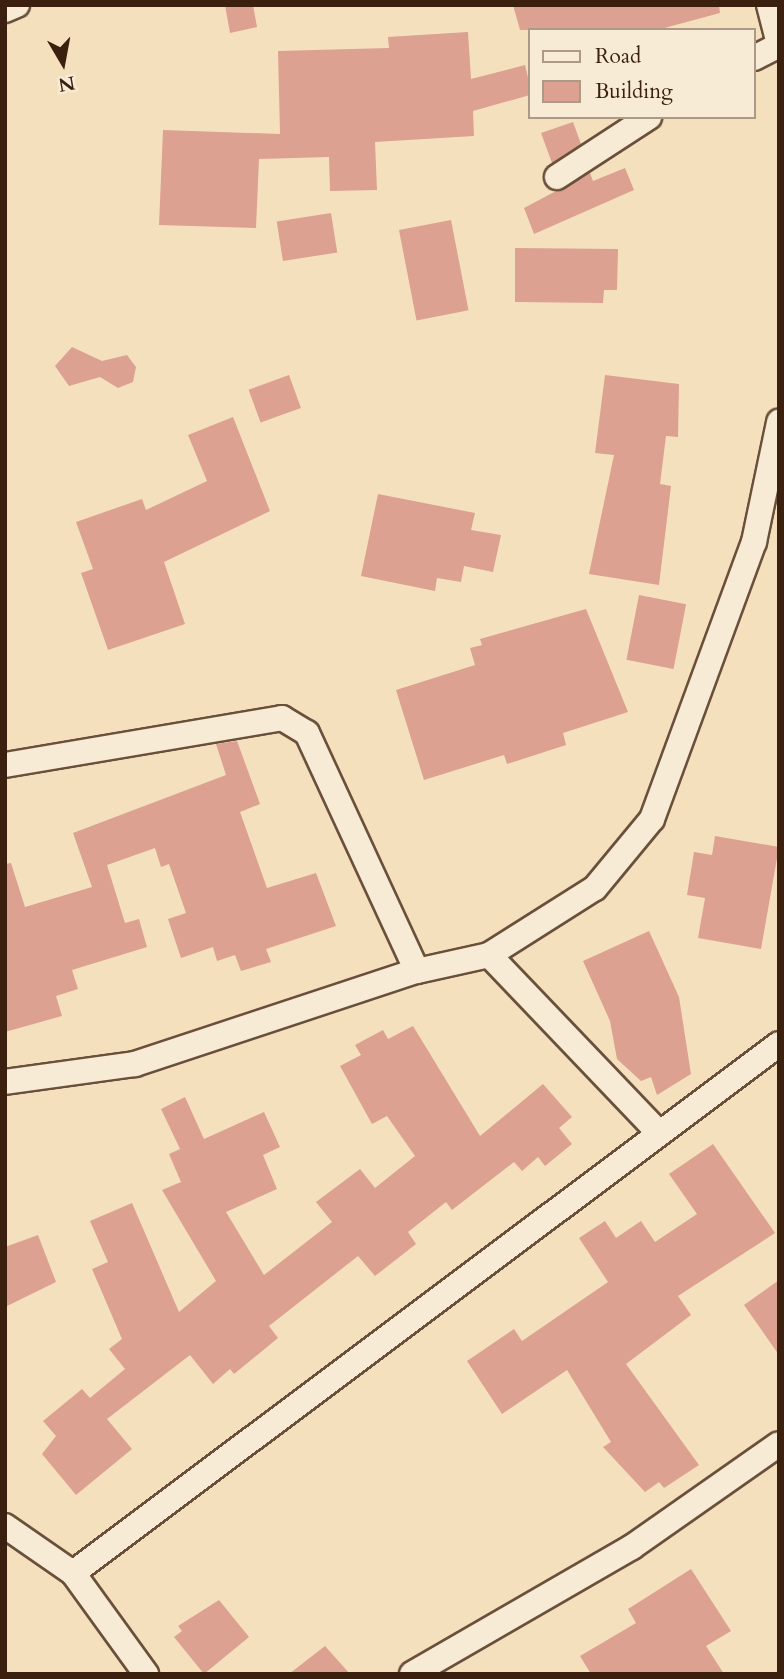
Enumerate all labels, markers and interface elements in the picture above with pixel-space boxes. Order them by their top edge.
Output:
north arrow [28,28,98,98]
legend [528,28,756,119]
text: Road [595,42,641,71]
text: N [56,69,77,98]
text: Building [595,77,673,106]

